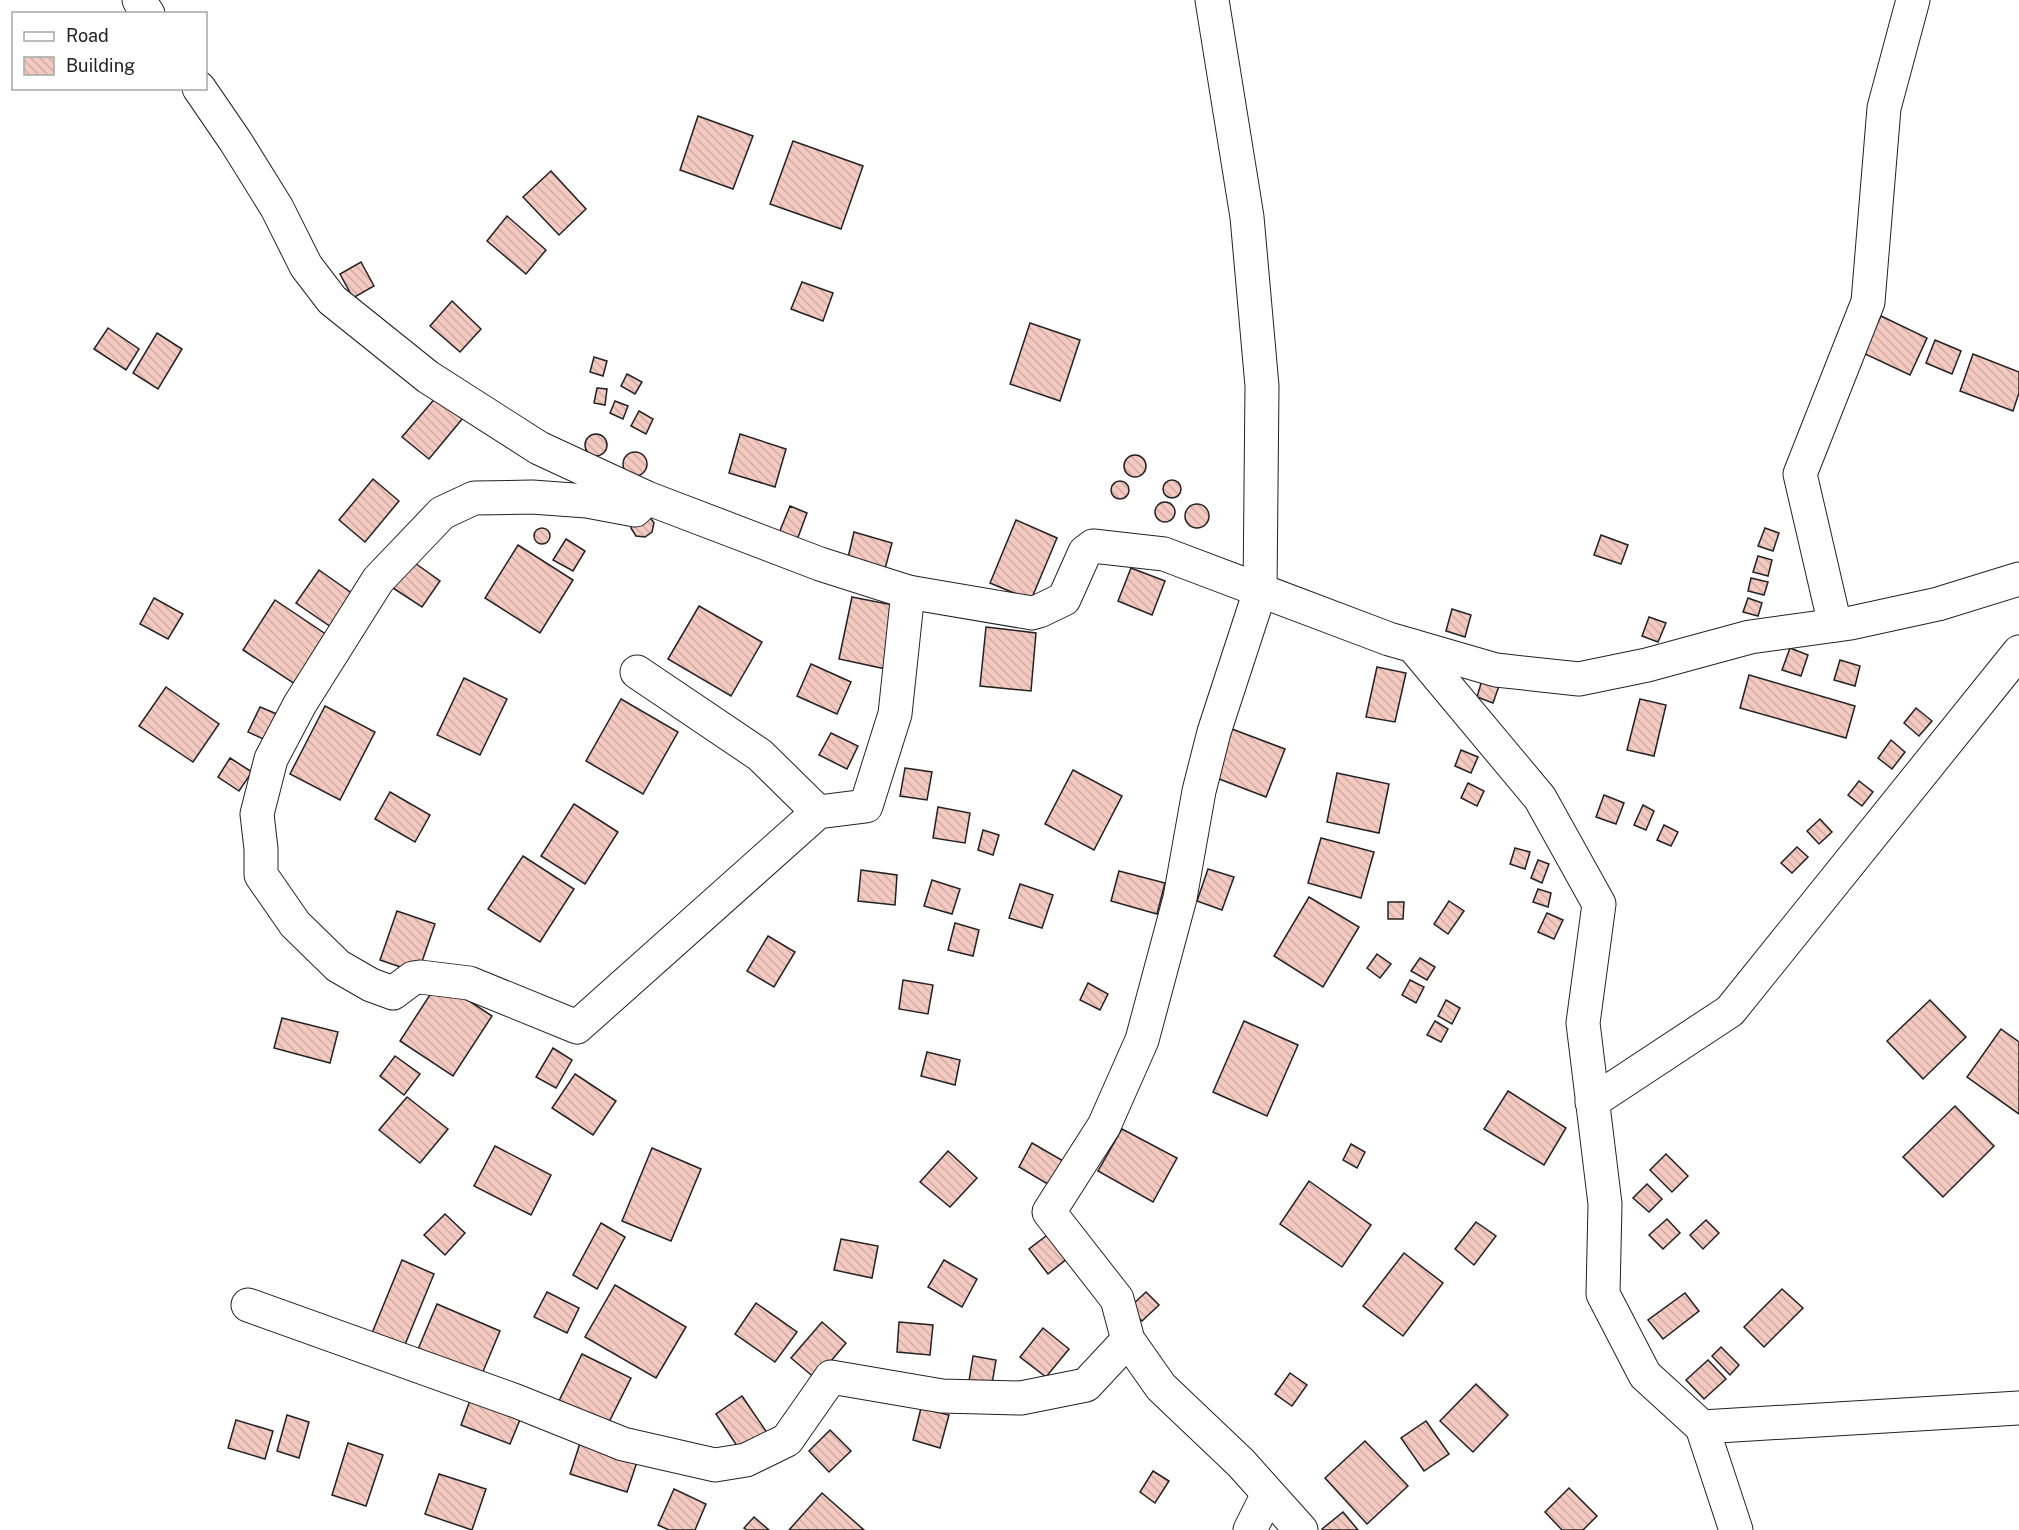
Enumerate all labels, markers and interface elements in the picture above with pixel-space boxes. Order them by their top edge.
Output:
legend [12,12,207,90]
text: Road [66,25,109,46]
text: Building [66,55,135,76]

